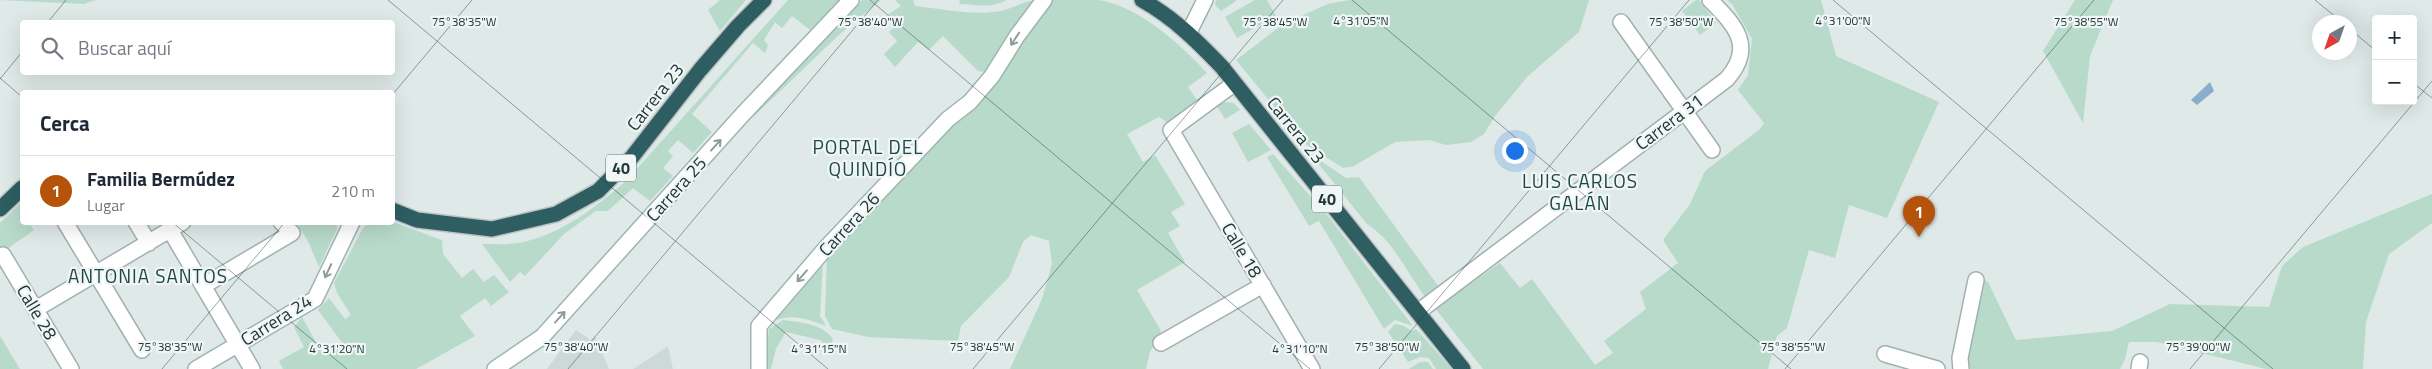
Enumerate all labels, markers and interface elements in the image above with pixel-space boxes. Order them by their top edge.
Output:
text: 4°31'05"N [1333,11,1389,30]
text: 4°31'00"N [1815,11,1871,30]
text: 75°38'35"W [432,12,497,31]
text: 75°38'40"W [838,12,903,31]
text: 75°38'45"W [1243,12,1308,31]
text: 75°38'50"W [1649,12,1714,31]
text: 75°38'55"W [2054,12,2119,31]
north arrow [2312,15,2357,60]
map controls [2372,15,2417,105]
button: + [2372,15,2417,60]
search box [20,20,395,75]
one-way arrow [1009,32,1019,46]
text: Buscar aquí [78,33,171,62]
icon: search [38,34,66,62]
street label: Carrera 23 [620,57,690,137]
button: − [2372,60,2417,105]
street label: Carrera 31 [1629,87,1709,157]
street label: Carrera 23 [1260,91,1332,169]
text: Cerca [40,107,90,139]
district label: PORTAL DEL QUINDÍO [813,132,923,183]
one-way arrow [710,138,722,151]
your location [1502,138,1528,164]
street label: Carrera 25 [639,150,713,228]
road number: 40 [606,154,636,182]
text: Familia Bermúdez [87,164,235,193]
district label: LUIS CARLOS GALÁN [1522,166,1638,217]
text: 1 [52,179,60,203]
text: 210 m [331,179,375,203]
road number: 40 [1312,185,1342,212]
street label: Carrera 26 [812,186,886,262]
text: Lugar [87,193,125,217]
pin: 1 [1903,196,1935,237]
street label: Calle 18 [1215,217,1269,283]
district label: ANTONIA SANTOS [68,261,228,290]
one-way arrow [323,263,333,278]
one-way arrow [796,270,807,283]
street label: Calle 28 [10,279,64,345]
street label: Carrera 24 [235,287,317,353]
one-way arrow [554,311,566,324]
text: 75°38'35"W [138,337,203,356]
text: 75°38'40"W [544,337,609,356]
text: 75°38'45"W [950,337,1015,356]
text: 75°38'50"W [1355,337,1420,356]
text: 75°38'55"W [1761,337,1826,356]
text: 75°39'00"W [2166,337,2231,356]
text: 4°31'20"N [309,339,365,358]
text: 4°31'15"N [791,339,847,358]
text: 4°31'10"N [1272,339,1328,358]

